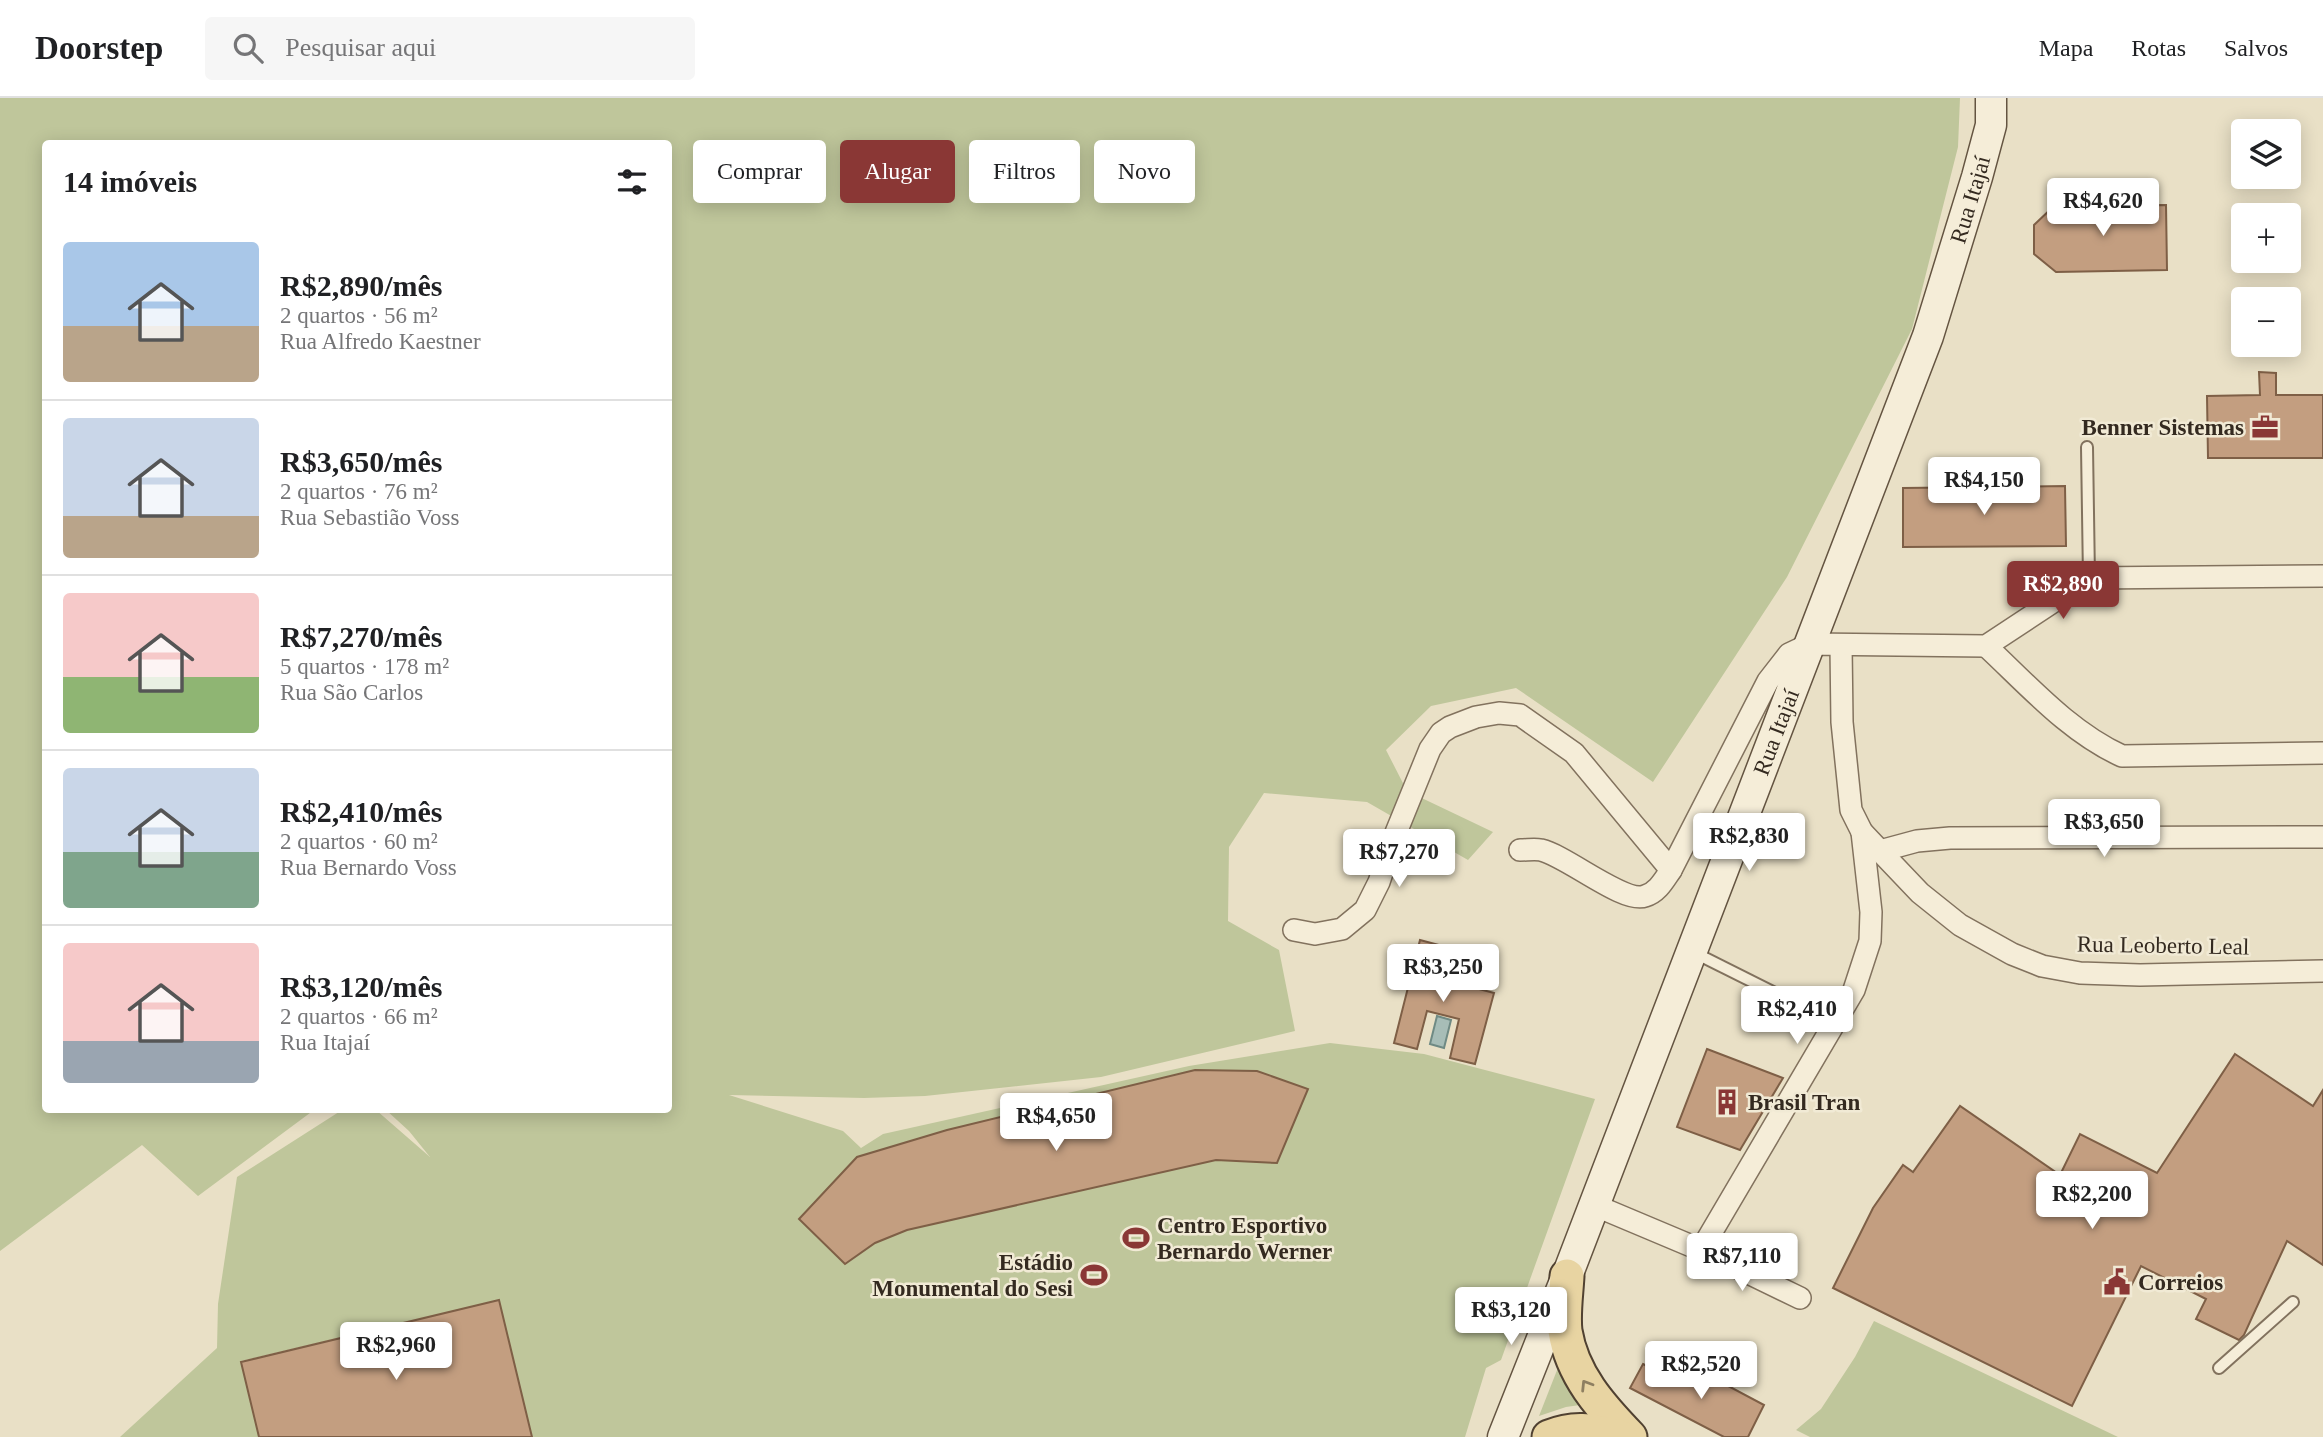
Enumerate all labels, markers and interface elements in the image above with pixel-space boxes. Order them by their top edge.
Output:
search box [205,17,695,80]
icon: search [229,29,267,67]
text: Doorstep [35,30,163,66]
text: Pesquisar aqui [285,33,436,62]
text: Mapa [2039,35,2093,61]
text: Rotas [2131,35,2186,61]
text: Salvos [2224,35,2288,61]
map controls [2231,119,2301,357]
button: layers [2231,119,2301,189]
chip: Comprar [693,140,826,203]
chip: Alugar [840,140,955,203]
chip: Filtros [969,140,1080,203]
chip: Novo [1094,140,1195,203]
street label: Rua Itajaí [1945,153,1995,246]
icon: filters [613,163,651,201]
text: 14 imóveis [63,165,197,198]
pin: R$4,620 [2038,178,2168,238]
text: R$4,620 [2063,188,2143,213]
button: + [2231,203,2301,273]
text: R$2,890/mês [280,269,442,302]
icon: home [119,270,203,354]
button: − [2231,287,2301,357]
text: 2 quartos · 56 m² [280,303,438,328]
text: Rua Alfredo Kaestner [280,329,481,354]
office icon: Benner Sistemas [2250,412,2280,442]
place label: Benner Sistemas [2082,415,2244,440]
text: R$3,650/mês [280,445,442,478]
icon: home [119,446,203,530]
pin: R$4,150 [1919,458,2049,517]
text: R$4,150 [1944,467,2024,492]
text: 2 quartos · 76 m² [280,479,438,504]
text: Rua Sebastião Voss [280,505,459,530]
pin: R$2,890 [1998,561,2128,621]
text: R$2,890 [2023,571,2103,596]
text: R$7,270/mês [280,620,442,653]
icon: home [119,621,203,705]
text: 5 quartos · 178 m² [280,654,449,679]
text: Rua São Carlos [280,680,423,705]
street label: Rua Itajaí [1749,685,1804,779]
text: R$2,410/mês [280,795,442,828]
icon: home [119,796,203,880]
pin: R$3,650 [2039,800,2169,859]
text: R$3,650 [2064,809,2144,834]
pin: R$2,830 [1684,814,1814,873]
text: R$2,830 [1709,823,1789,848]
text: 2 quartos · 60 m² [280,829,438,854]
pin: R$7,270 [1334,830,1464,889]
text: R$7,270 [1359,839,1439,864]
text: Rua Bernardo Voss [280,855,457,880]
street label: Rua Leoberto Leal [2077,931,2249,960]
pin: R$3,250 [1378,944,1508,1004]
text: R$3,250 [1403,954,1483,979]
text: R$3,120/mês [280,970,442,1003]
icon: home [119,971,203,1055]
pin: R$2,410 [1732,986,1862,1046]
text: R$2,410 [1757,996,1837,1021]
text: 2 quartos · 66 m² [280,1004,438,1029]
text: Rua Itajaí [280,1030,370,1055]
building icon: Brasil Tran [1712,1087,1742,1117]
place label: Brasil Tran [1748,1090,1860,1115]
pin: R$4,650 [991,1094,1121,1153]
text: R$4,650 [1016,1103,1096,1128]
pin: R$2,200 [2027,1172,2157,1231]
text: R$2,200 [2052,1181,2132,1206]
place label: Centro Esportivo Bernardo Werner [1157,1213,1332,1264]
sports icon: Centro Esportivo Bernardo Werner [1121,1223,1151,1253]
pin: R$7,110 [1677,1234,1807,1293]
text: R$7,110 [1703,1243,1781,1268]
place label: Estádio Monumental do Sesi [872,1250,1074,1301]
sports icon: Estádio Monumental do Sesi [1079,1260,1109,1290]
public building icon: Correios [2102,1267,2132,1297]
place label: Correios [2138,1270,2223,1295]
pin: R$3,120 [1446,1288,1576,1347]
text: R$3,120 [1471,1297,1551,1322]
pin: R$2,960 [331,1322,461,1382]
text: R$2,960 [356,1332,436,1357]
pin: R$2,520 [1636,1342,1766,1401]
text: R$2,520 [1661,1351,1741,1376]
one-way arrow [1582,1380,1595,1393]

